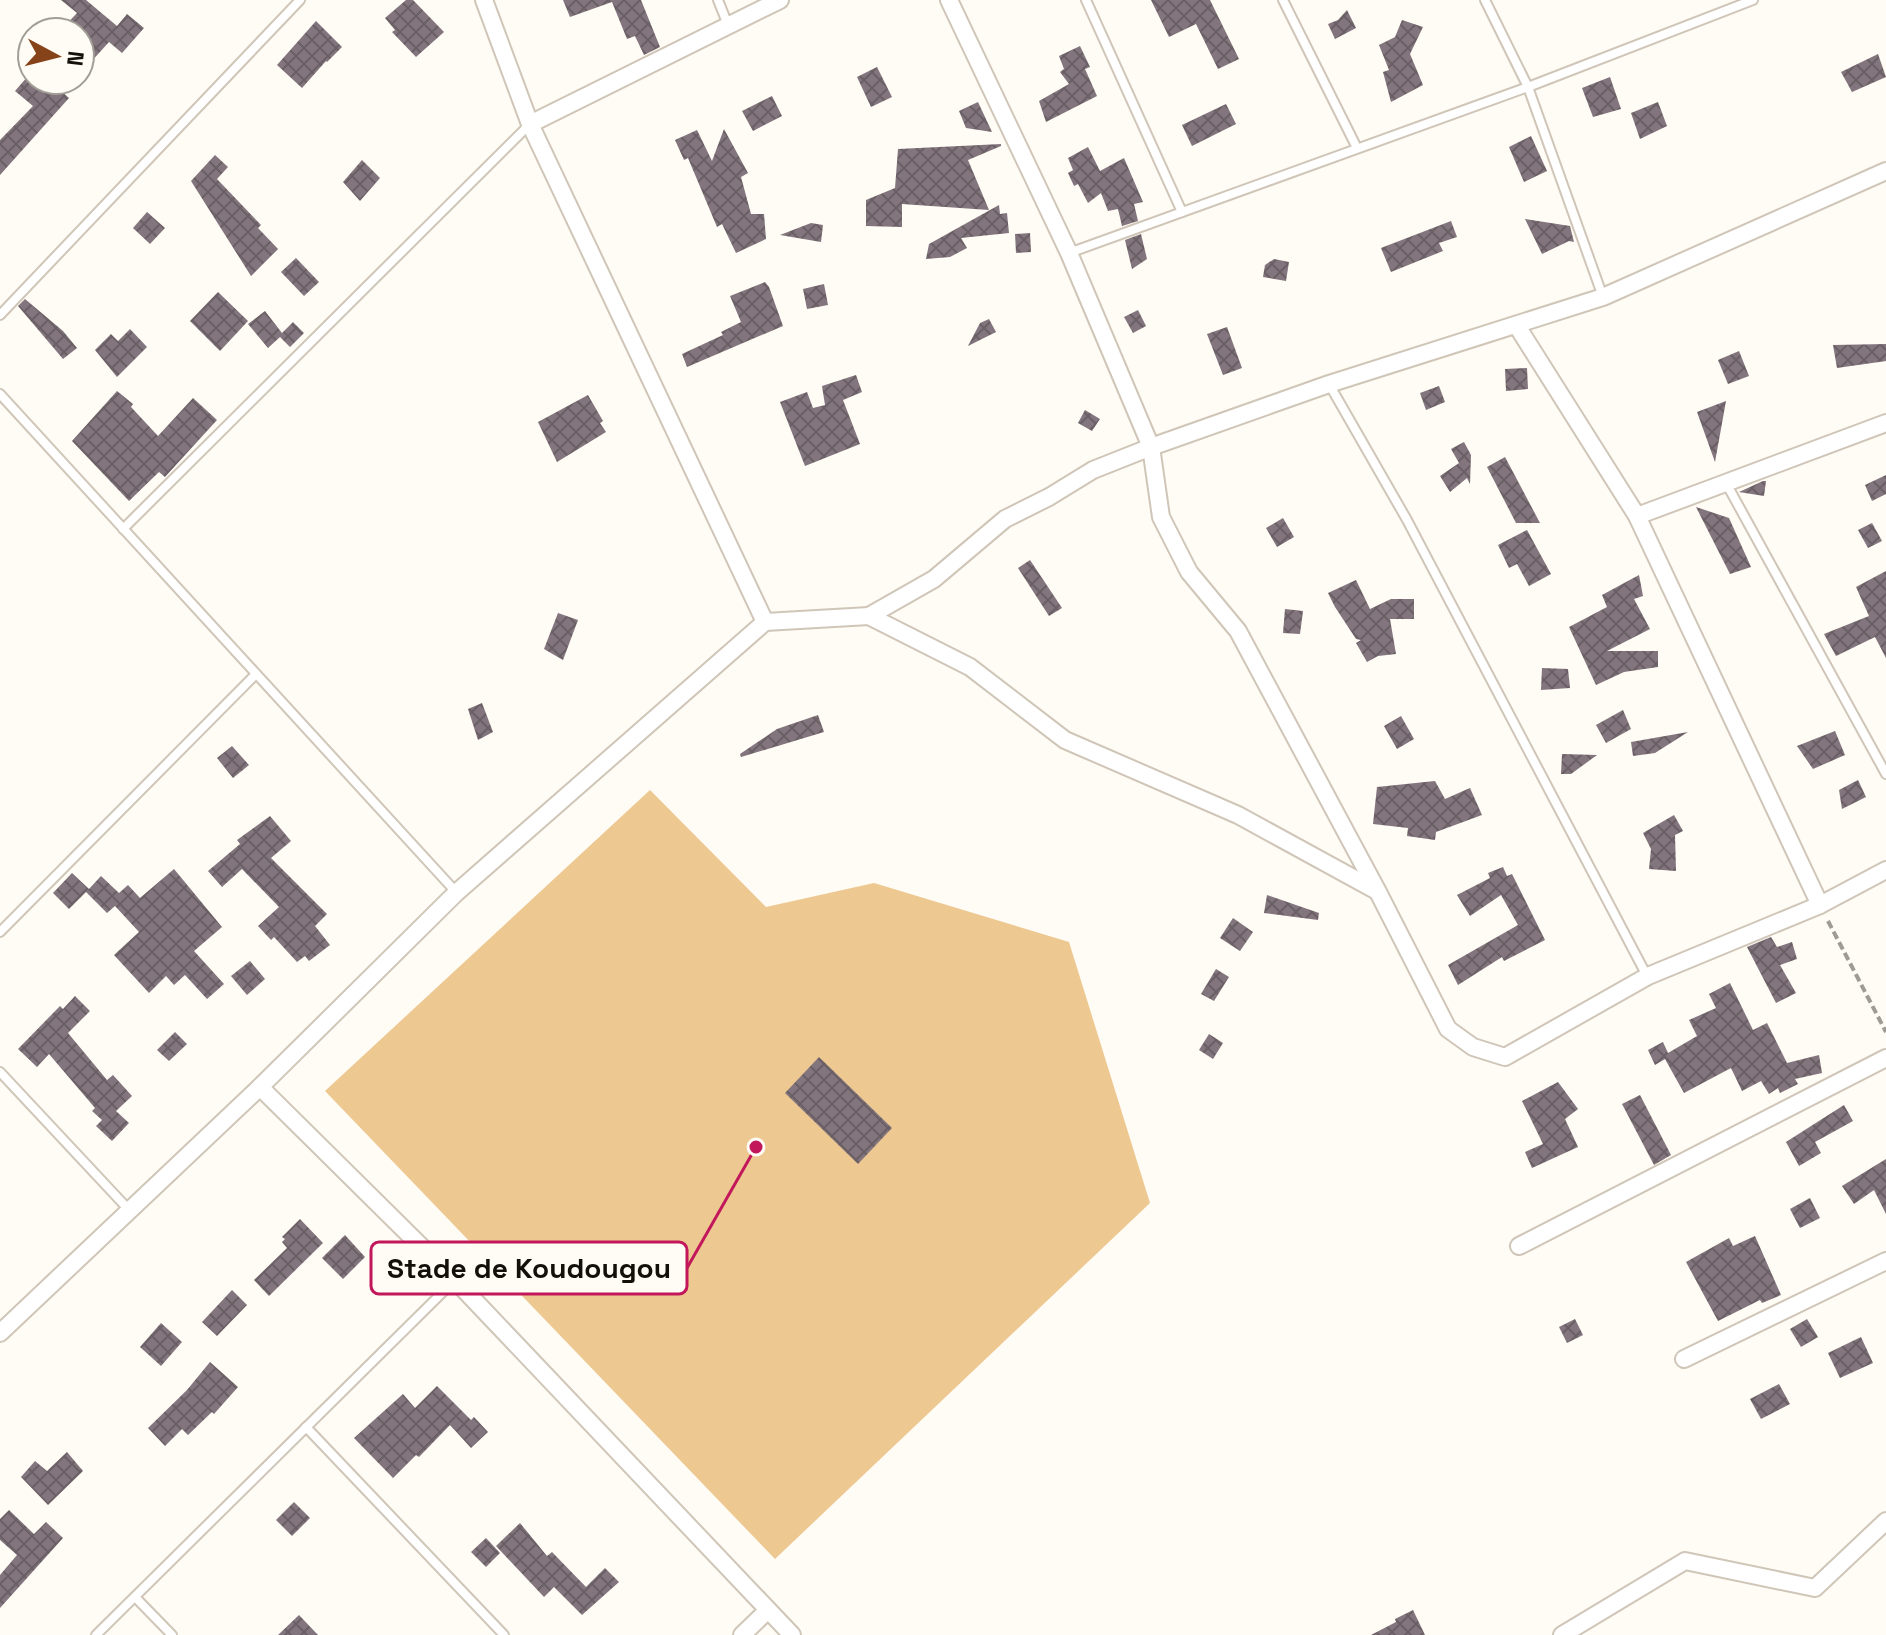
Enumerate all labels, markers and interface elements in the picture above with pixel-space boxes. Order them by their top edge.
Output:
north arrow [16,16,96,96]
text: N [61,49,91,67]
callout: Stade de Koudougou [371,1242,687,1294]
text: Stade de Koudougou [387,1250,671,1286]

